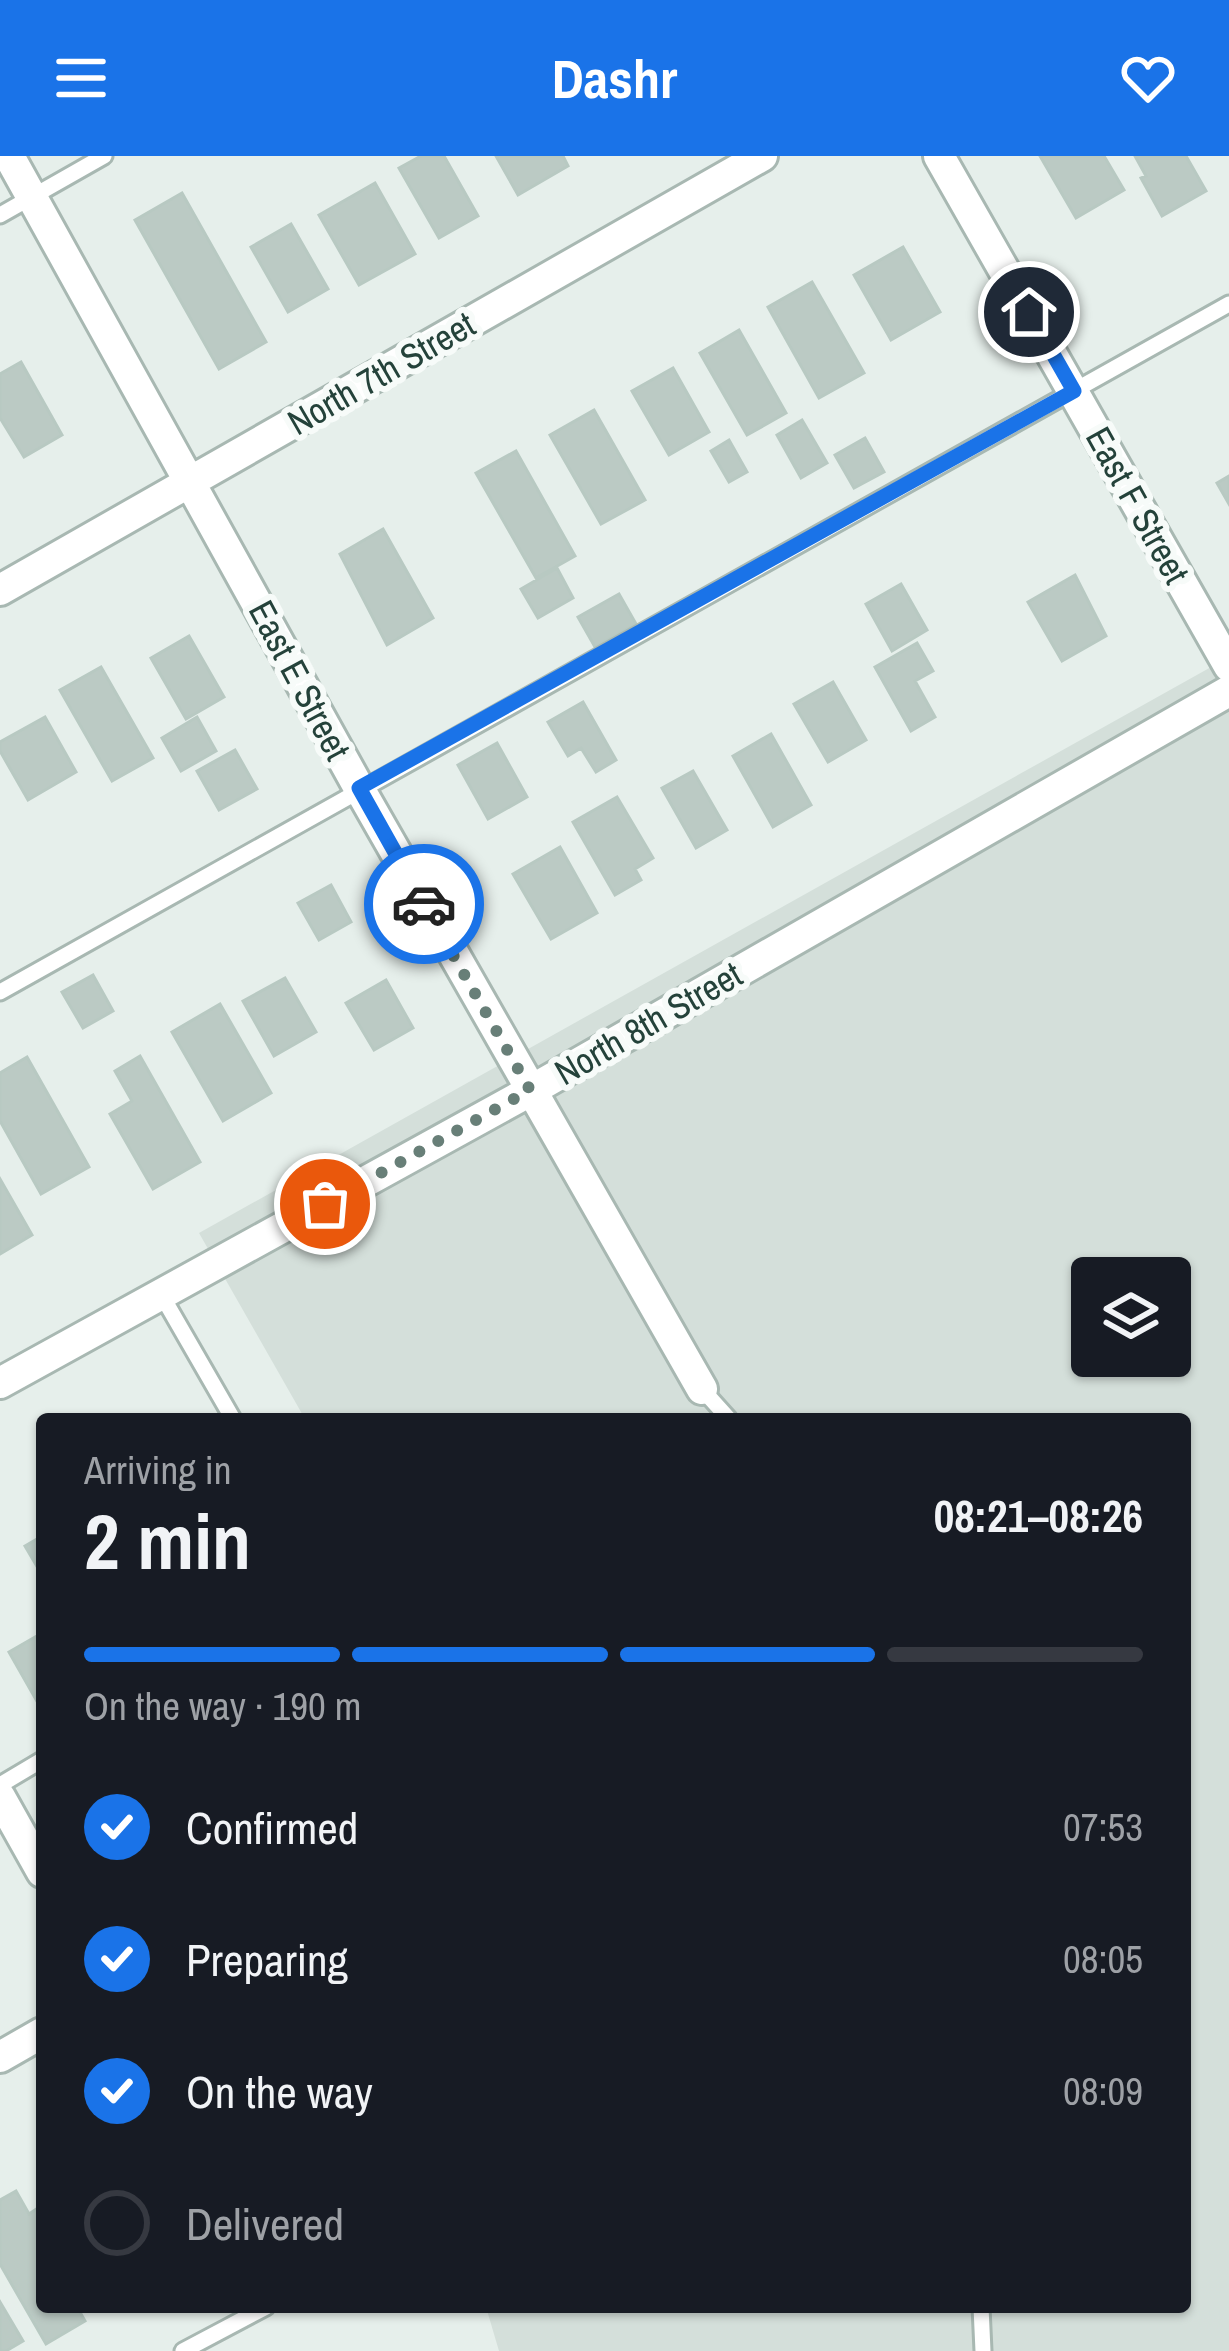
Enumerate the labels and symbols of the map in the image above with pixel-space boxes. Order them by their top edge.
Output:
pin [978,261,1080,363]
street label: North 7th Street [279,300,483,446]
street label: East F Street [1075,418,1201,592]
street label: East E Street [238,592,362,768]
courier [364,844,484,964]
street label: North 8th Street [546,950,750,1096]
pin [274,1153,376,1255]

